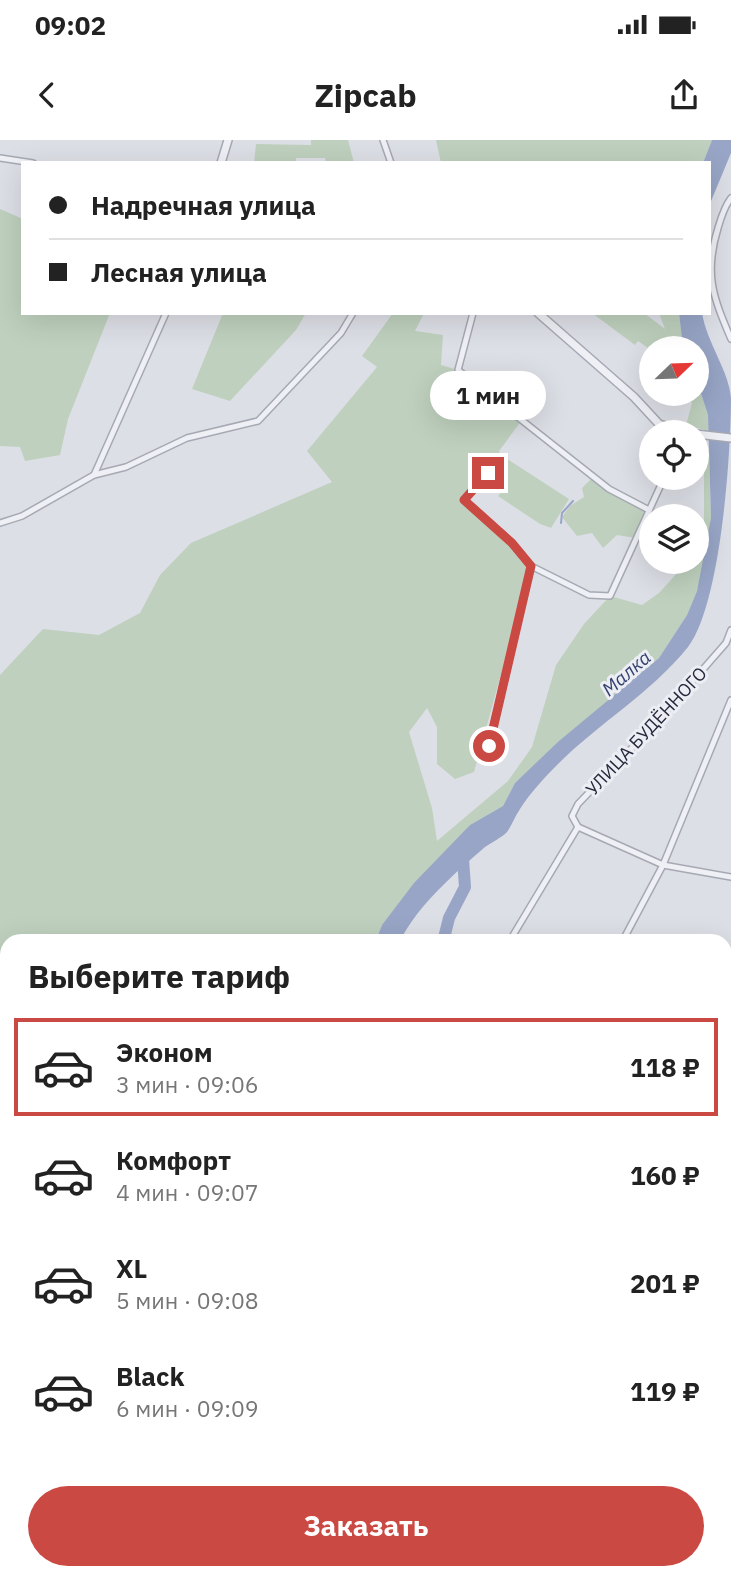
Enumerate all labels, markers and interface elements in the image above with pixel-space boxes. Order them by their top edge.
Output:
text: 09:02 [35,8,106,42]
text: Zipcab [314,74,417,116]
icon: back [28,76,66,114]
icon: share [665,76,703,114]
text: Надречная улица [91,188,316,222]
text: Лесная улица [91,255,267,289]
north arrow [639,336,709,406]
map controls [639,336,709,574]
callout: 1 мин [430,372,546,420]
text: 1 мин [456,380,520,410]
button: locate [639,420,709,490]
route end [472,457,504,489]
button: layers [639,504,709,574]
water label: Малка [596,645,656,701]
street label: УЛИЦА БУДЁННОГО [580,662,712,800]
route start [473,730,505,762]
text: Выберите тариф [28,955,290,997]
text: Эконом [116,1035,213,1069]
icon: car [32,1036,95,1099]
text: 118 ₽ [630,1050,700,1084]
text: 3 мин · 09:06 [116,1069,259,1099]
text: Комфорт [116,1143,231,1177]
icon: car [32,1144,95,1207]
text: 160 ₽ [630,1158,700,1192]
text: 4 мин · 09:07 [116,1177,259,1207]
text: XL [116,1251,147,1285]
icon: car [32,1252,95,1315]
text: 201 ₽ [630,1266,700,1300]
text: 5 мин · 09:08 [116,1285,259,1315]
text: Black [116,1359,184,1393]
icon: car [32,1360,95,1423]
text: 119 ₽ [630,1374,700,1408]
text: 6 мин · 09:09 [116,1393,259,1423]
button: Заказать [28,1486,704,1566]

